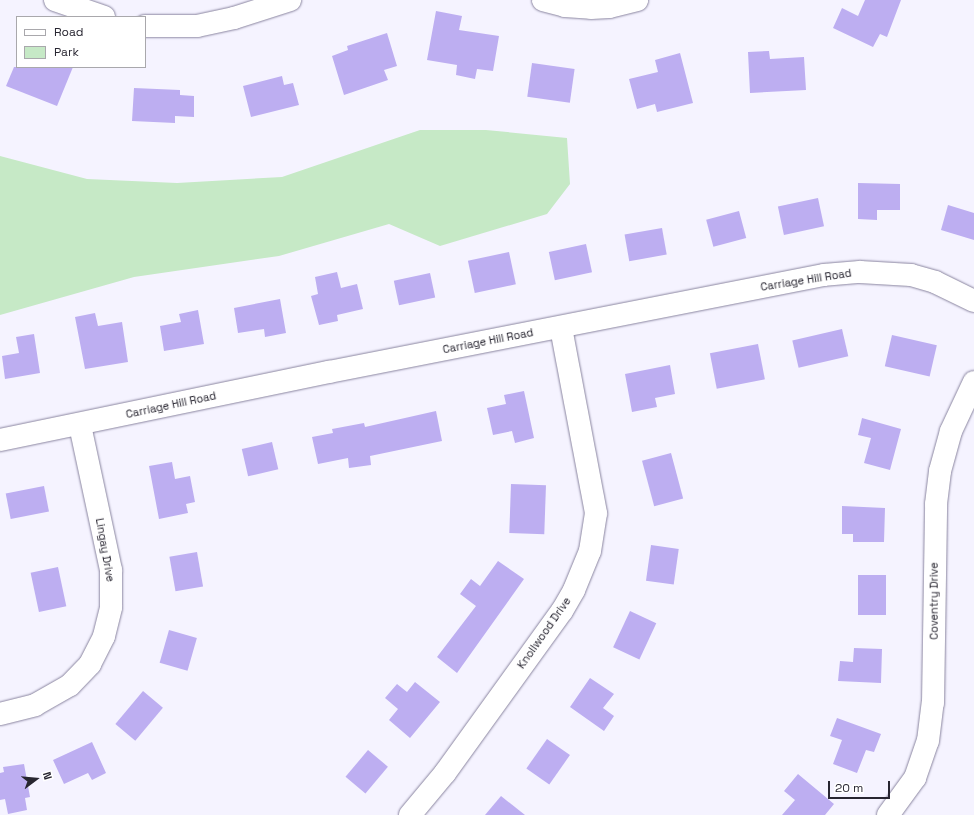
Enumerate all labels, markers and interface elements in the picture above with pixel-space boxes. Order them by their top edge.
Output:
legend [16,16,146,68]
text: Road [54,24,83,40]
text: Park [54,44,79,60]
street label: Carriage Hill Road [759,266,853,294]
street label: Carriage Hill Road [442,326,534,356]
street label: Carriage Hill Road [125,389,217,421]
street label: Lingay Drive [93,517,117,583]
street label: Coventry Drive [927,562,941,640]
street label: Knollwood Drive [514,595,574,671]
north arrow [16,759,56,799]
text: N [40,770,55,781]
scale bar [830,773,892,799]
text: 20 m [835,780,863,796]

